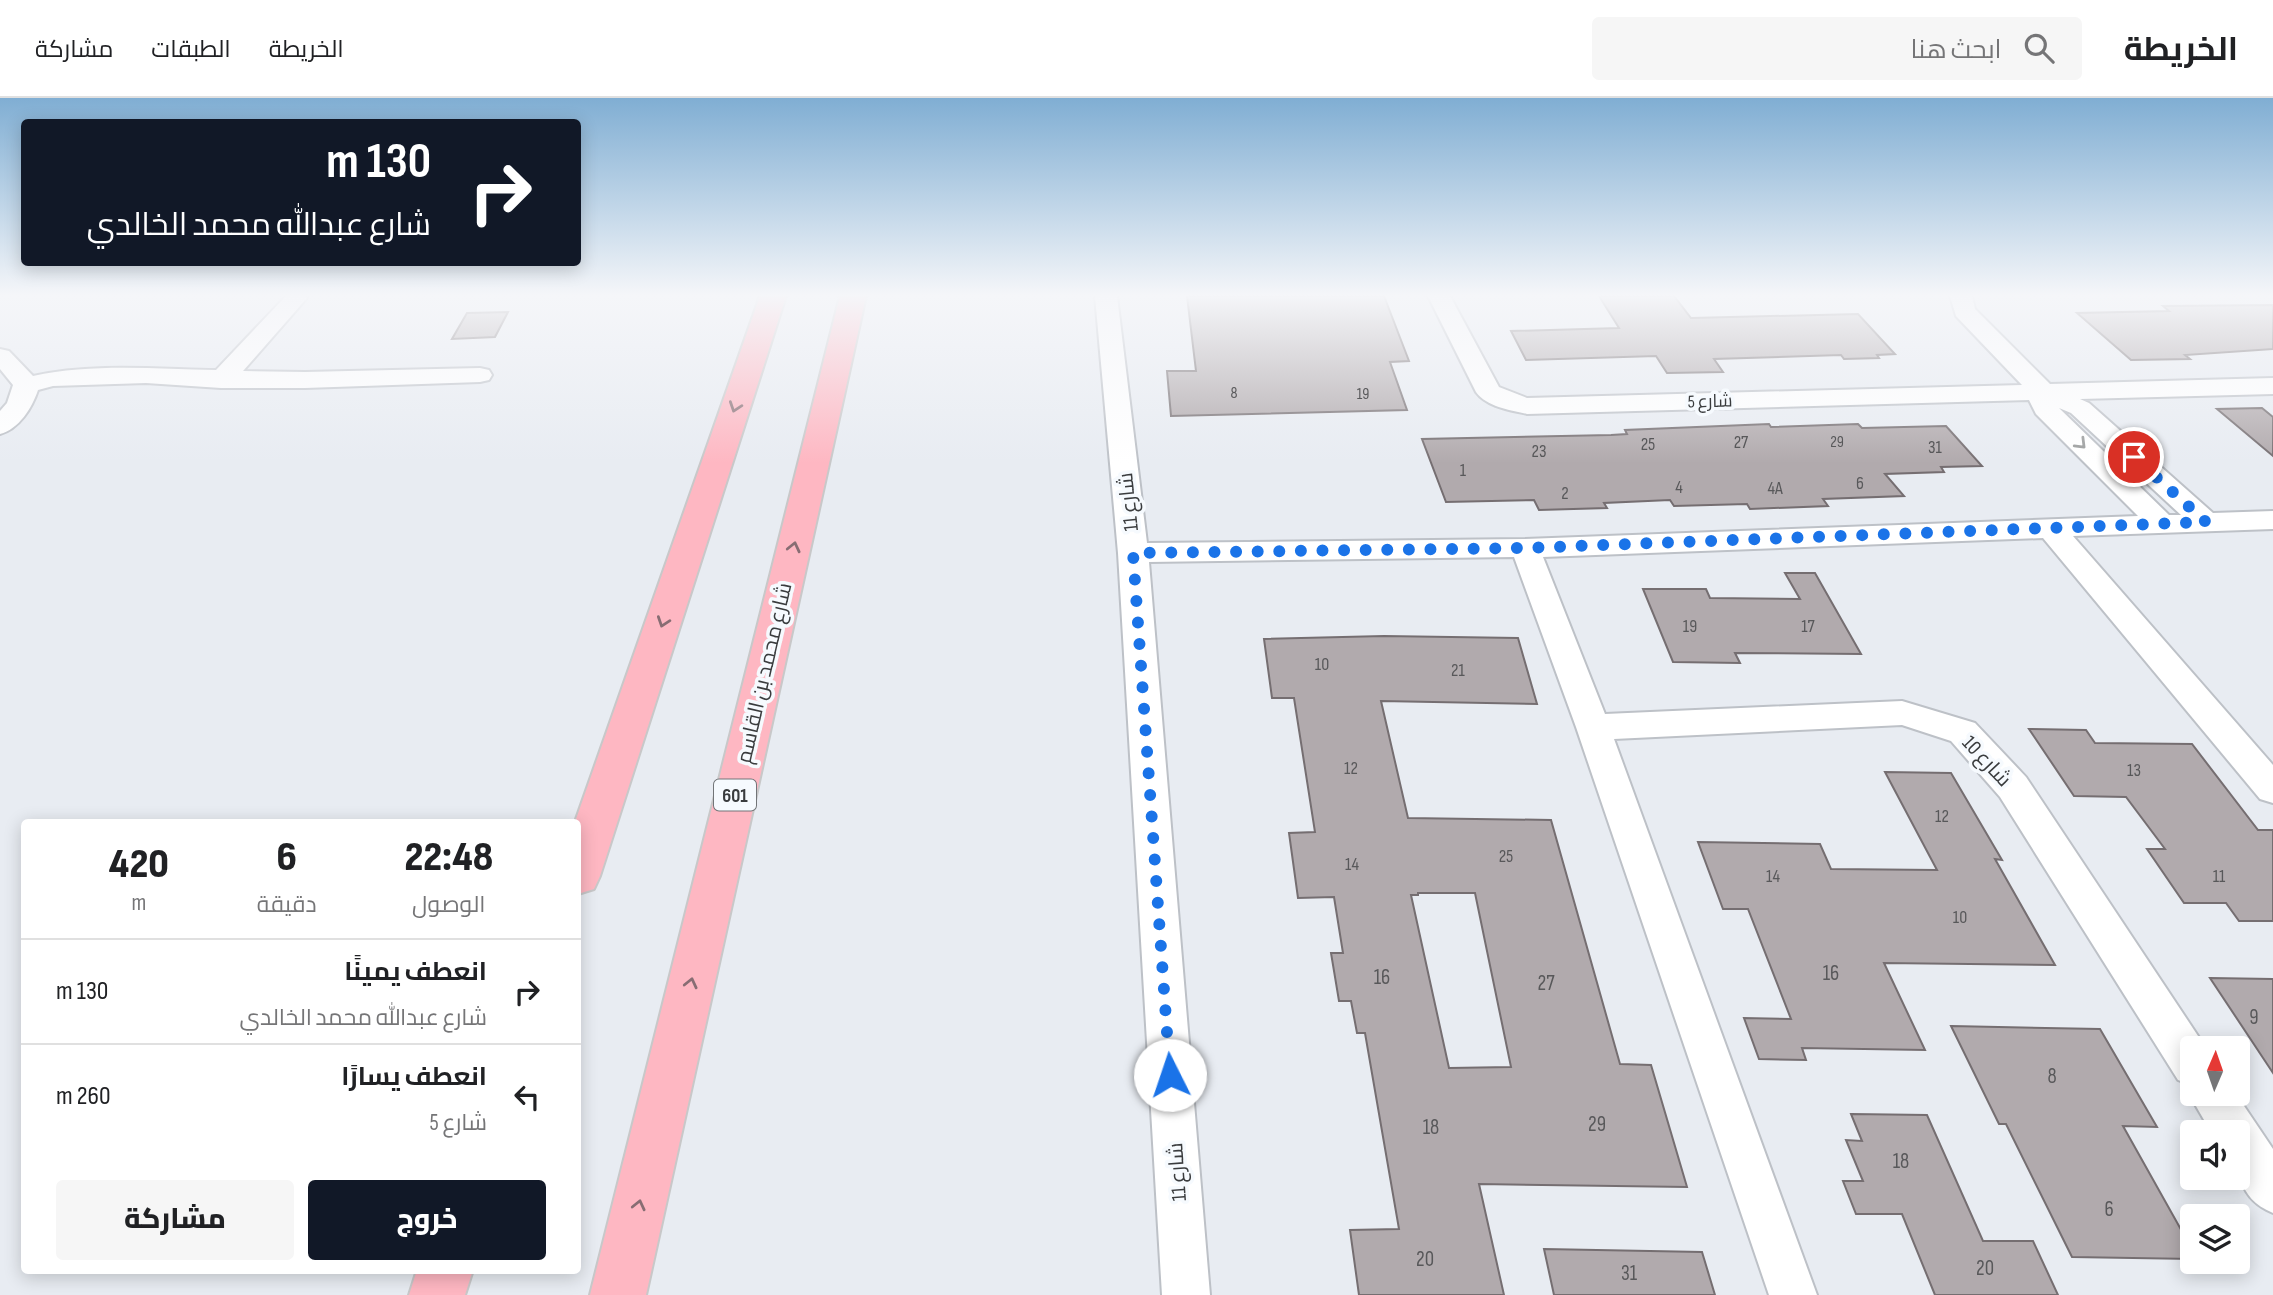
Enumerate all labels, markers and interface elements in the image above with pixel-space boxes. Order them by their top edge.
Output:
search box [1592,17,2082,80]
icon: search [2020,29,2058,67]
text: الخريطة [2124,30,2238,70]
text: مشاركة [35,35,113,64]
text: الطبقات [151,35,231,64]
text: الخريطة [269,35,344,64]
text: ابحث هنا [1911,35,2002,66]
text: 130 m [326,133,431,192]
icon: right [455,147,546,238]
text: شارع عبدالله محمد الخالدي [87,206,431,245]
house number: 8 [1230,384,1238,403]
house number: 19 [1357,385,1369,404]
street label: شارع 5 [1687,391,1733,413]
one-way arrow [729,400,743,412]
pin [2104,427,2164,487]
house number: 27 [1734,432,1749,453]
house number: 29 [1830,433,1844,452]
house number: 25 [1641,434,1655,455]
one-way arrow [2073,436,2086,449]
house number: 31 [1928,437,1943,458]
icon: arrive [2115,438,2153,476]
house number: 23 [1532,441,1547,462]
house number: 1 [1460,460,1467,481]
street label: شارع 11 [1113,471,1145,532]
house number: 6 [1856,473,1864,494]
house number: 4 [1675,477,1683,498]
house number: 4A [1767,478,1783,499]
house number: 2 [1561,483,1569,504]
one-way arrow [785,541,800,553]
street label: شارع محمد بن القاسم [732,580,798,766]
one-way arrow [657,616,671,628]
house number: 19 [1683,616,1697,637]
house number: 17 [1801,616,1816,637]
house number: 10 [1315,654,1329,675]
house number: 21 [1451,660,1466,681]
street label: شارع 10 [1956,731,2016,793]
house number: 12 [1344,758,1358,779]
house number: 13 [2127,760,2141,781]
road number: 601 [714,780,756,810]
house number: 12 [1935,806,1949,827]
text: 6 [276,832,297,883]
text: 22:48 [404,832,493,883]
text: 420 [109,839,169,890]
house number: 25 [1499,846,1513,867]
house number: 14 [1345,854,1359,875]
house number: 14 [1766,866,1780,887]
house number: 11 [2213,866,2226,887]
text: m [131,889,146,917]
text: دقيقة [257,891,317,919]
text: الوصول [412,891,485,919]
house number: 10 [1953,907,1967,928]
text: انعطف يمينًا [344,957,487,988]
house number: 16 [1823,961,1839,986]
house number: 16 [1374,965,1390,990]
house number: 27 [1537,971,1555,996]
icon: right [508,973,546,1011]
text: 130 m [56,976,108,1007]
one-way arrow [683,977,697,989]
text: شارع عبدالله محمد الخالدي [239,1004,487,1032]
house number: 9 [2249,1005,2259,1030]
north arrow [2180,1036,2250,1106]
map controls [2180,1036,2250,1274]
position arrow [1133,1038,1207,1112]
text: انعطف يسارًا [341,1062,487,1093]
house number: 8 [2047,1064,2057,1089]
icon: left [508,1078,546,1116]
text: 260 m [56,1081,111,1112]
text: شارع 5 [430,1109,487,1137]
house number: 29 [1588,1112,1606,1137]
house number: 18 [1423,1115,1439,1140]
button: sound [2180,1120,2250,1190]
street label: شارع 11 [1163,1142,1193,1202]
house number: 18 [1893,1149,1909,1174]
button: مشاركة [56,1180,294,1260]
button: خروج [308,1180,546,1260]
house number: 6 [2104,1197,2114,1222]
one-way arrow [631,1199,645,1211]
button: layers [2180,1204,2250,1274]
house number: 20 [1416,1247,1434,1272]
house number: 20 [1976,1256,1994,1281]
house number: 31 [1621,1261,1638,1286]

